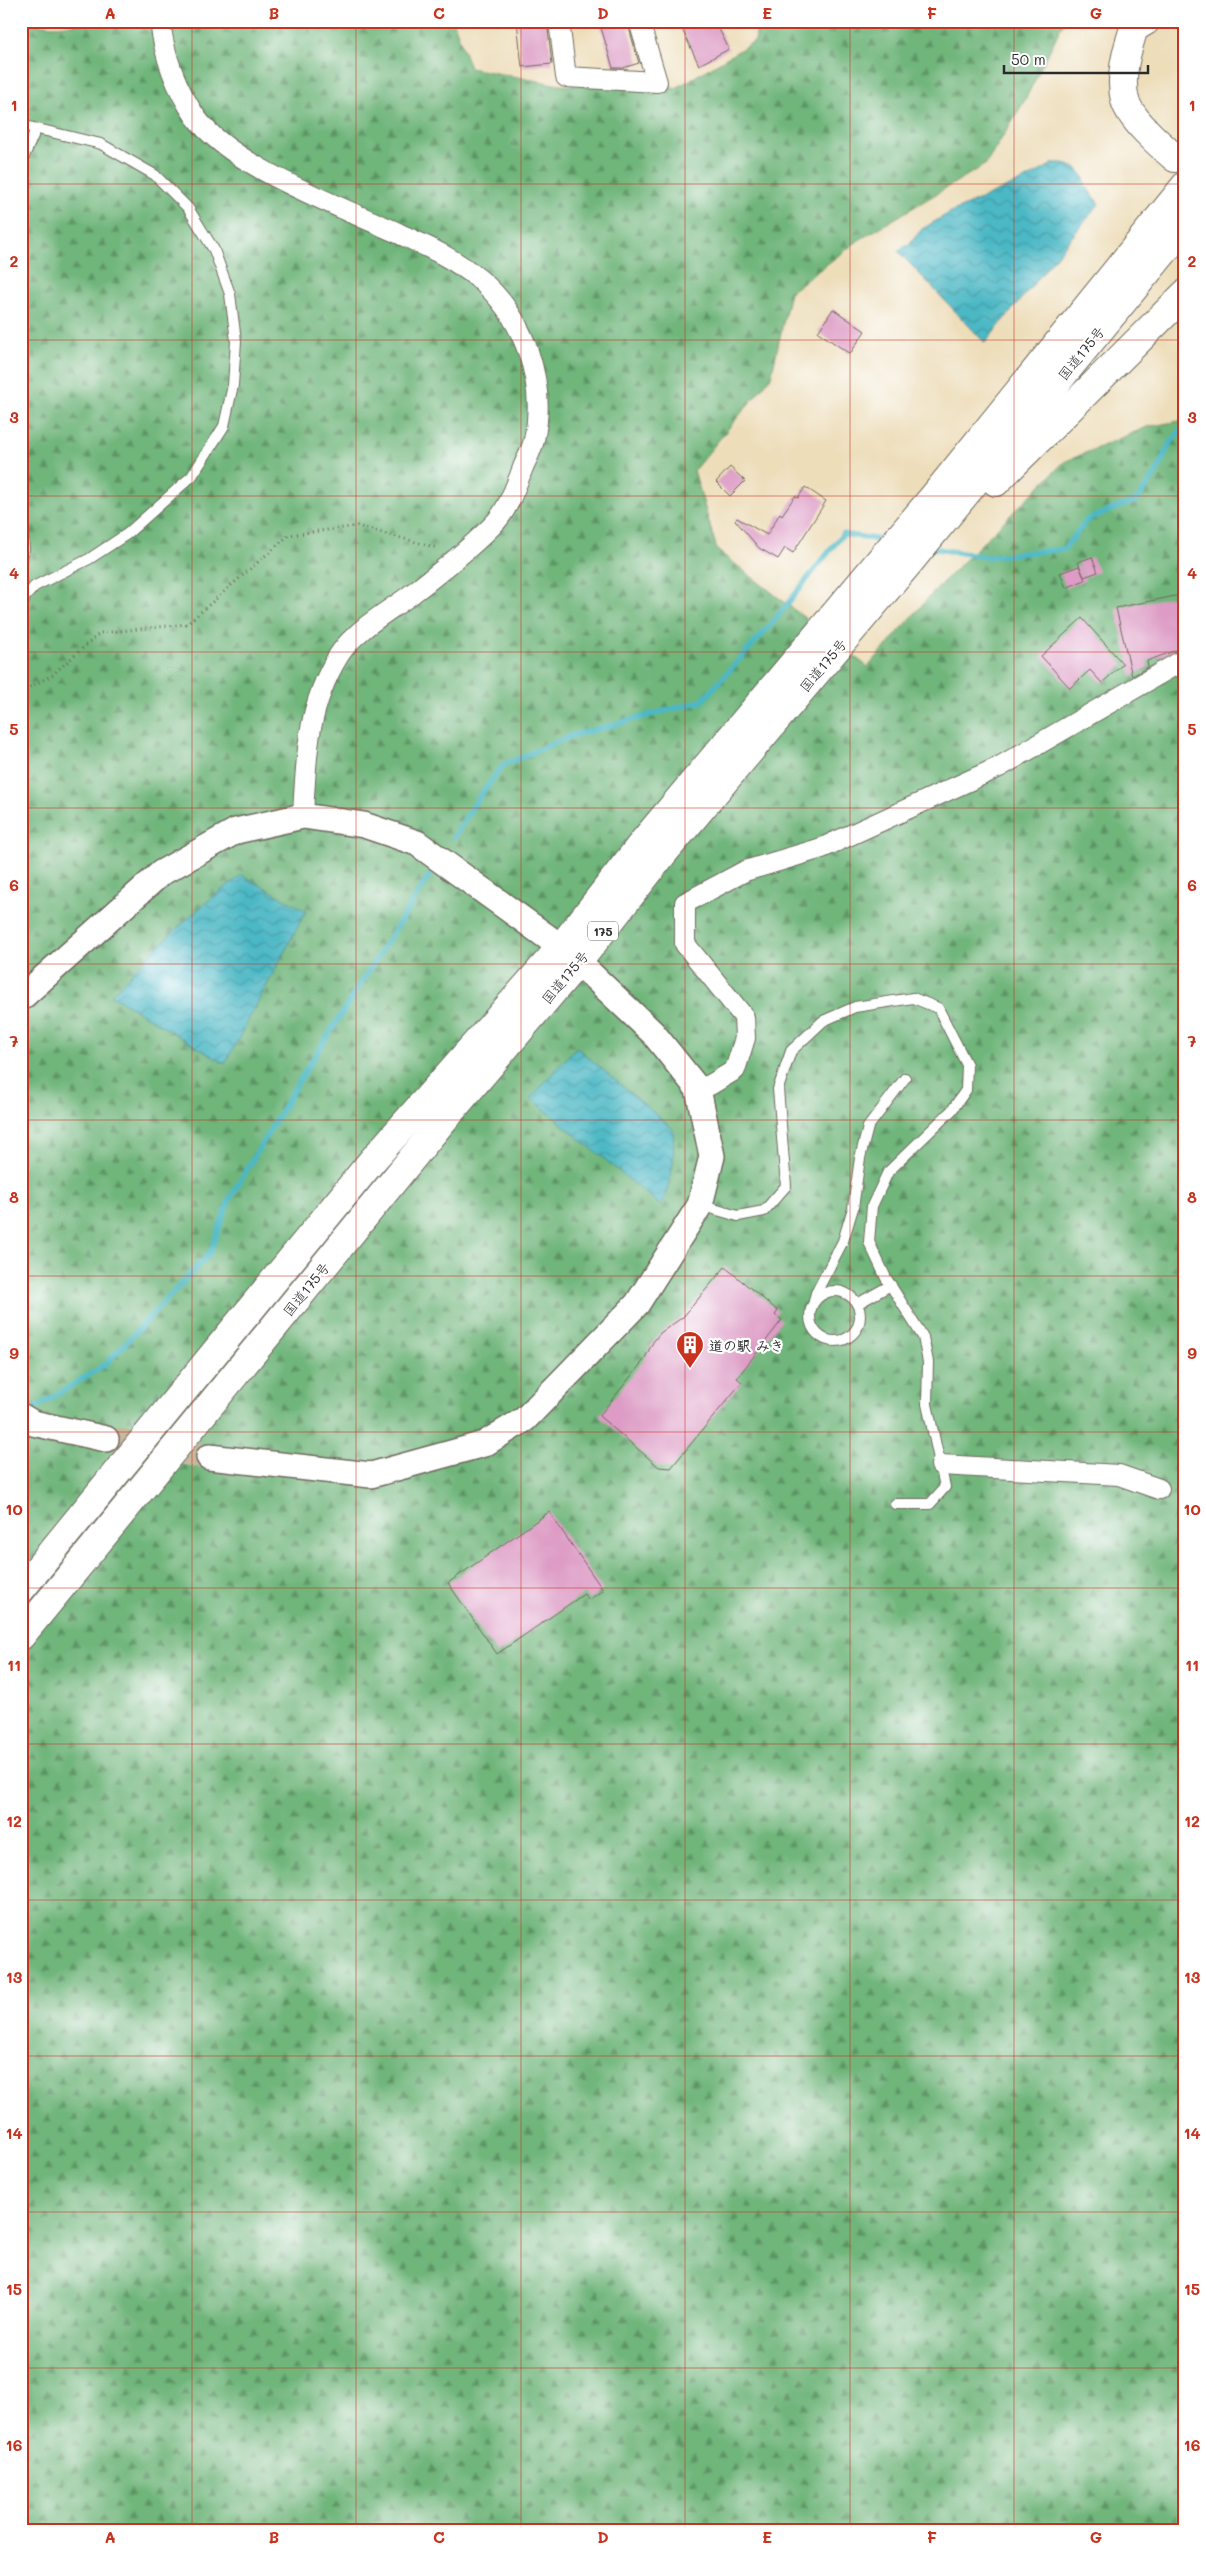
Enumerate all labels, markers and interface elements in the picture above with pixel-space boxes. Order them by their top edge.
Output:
text: A [104,2,116,23]
text: B [269,2,279,23]
text: C [433,2,445,23]
text: D [597,2,609,23]
text: E [762,2,772,23]
text: F [927,2,937,23]
text: G [1090,2,1102,23]
scale bar [1004,42,1147,74]
text: 50 m [1011,49,1046,69]
text: 1 [10,94,18,115]
text: 1 [1188,94,1196,115]
text: 2 [10,250,19,271]
text: 2 [1188,250,1197,271]
street label: 国道175号 [1053,322,1109,384]
text: 3 [9,406,19,427]
text: 3 [1187,406,1197,427]
text: 4 [9,562,19,583]
text: 4 [1187,562,1197,583]
street label: 国道175号 [795,634,851,696]
text: 5 [9,718,19,739]
text: 5 [1187,718,1197,739]
text: 6 [9,874,19,895]
text: 6 [1187,874,1197,895]
road number: 175 [588,921,618,940]
street label: 国道175号 [537,946,593,1008]
text: 7 [10,1030,19,1051]
text: 7 [1188,1030,1197,1051]
text: 8 [9,1186,19,1207]
text: 8 [1187,1186,1197,1207]
street label: 国道175号 [278,1258,334,1320]
building icon: 道の駅 みき [675,1330,705,1369]
place label: 道の駅 みき [709,1336,784,1355]
text: 9 [9,1342,19,1363]
text: 9 [1187,1342,1197,1363]
text: 10 [5,1498,23,1519]
text: 10 [1183,1498,1201,1519]
text: 11 [7,1654,21,1675]
text: 11 [1185,1654,1199,1675]
text: 12 [6,1810,22,1831]
text: 12 [1184,1810,1200,1831]
text: 13 [6,1966,23,1987]
text: 13 [1184,1966,1201,1987]
text: 14 [5,2122,23,2143]
text: 14 [1183,2122,1201,2143]
text: 15 [6,2278,22,2299]
text: 15 [1184,2278,1200,2299]
text: 16 [6,2434,23,2455]
text: 16 [1184,2434,1201,2455]
text: A [104,2526,116,2547]
text: B [269,2526,279,2547]
text: C [433,2526,445,2547]
text: D [597,2526,609,2547]
text: E [762,2526,772,2547]
text: F [927,2526,937,2547]
text: G [1090,2526,1102,2547]

